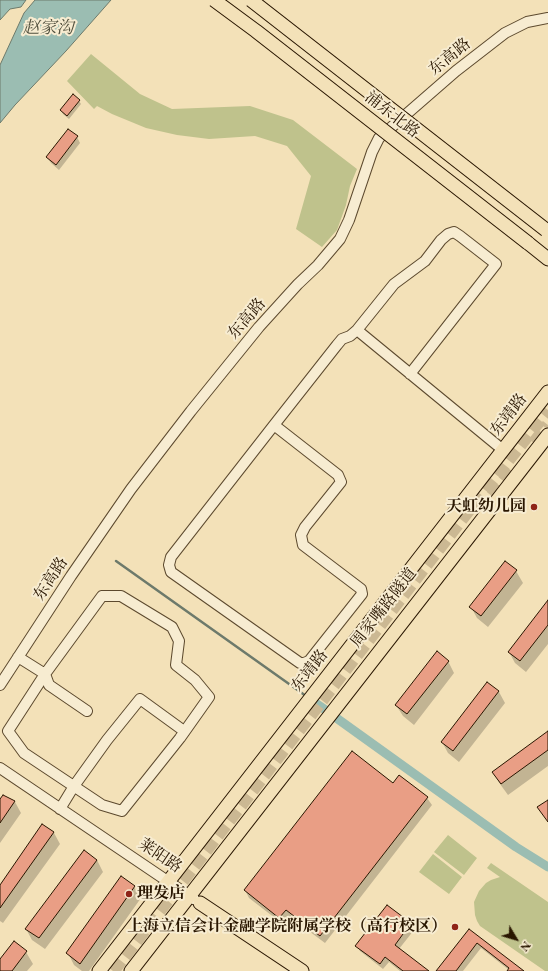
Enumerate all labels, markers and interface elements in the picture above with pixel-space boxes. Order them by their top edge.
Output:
water label: 赵家沟 [23,18,73,38]
street label: 东高路 [425,34,475,80]
street label: 浦东北路 [361,88,423,142]
street label: 东高路 [224,295,270,343]
street label: 东靖路 [487,390,531,440]
place label: 天虹幼儿园 [446,497,526,517]
marker: 天虹幼儿园 [529,502,539,512]
street label: 东高路 [30,554,72,604]
street label: 周家嘴路隧道 [347,564,421,652]
street label: 东靖路 [288,646,332,696]
street label: 莱阳路 [135,835,185,877]
place label: 理发店 [137,884,185,904]
marker: 理发店 [124,889,134,899]
place label: 上海立信会计金融学院附属学校（高行校区） [127,917,447,937]
north arrow [496,919,536,959]
marker: 上海立信会计金融学院附属学校（高行校区） [450,922,460,932]
text: N [517,939,534,954]

